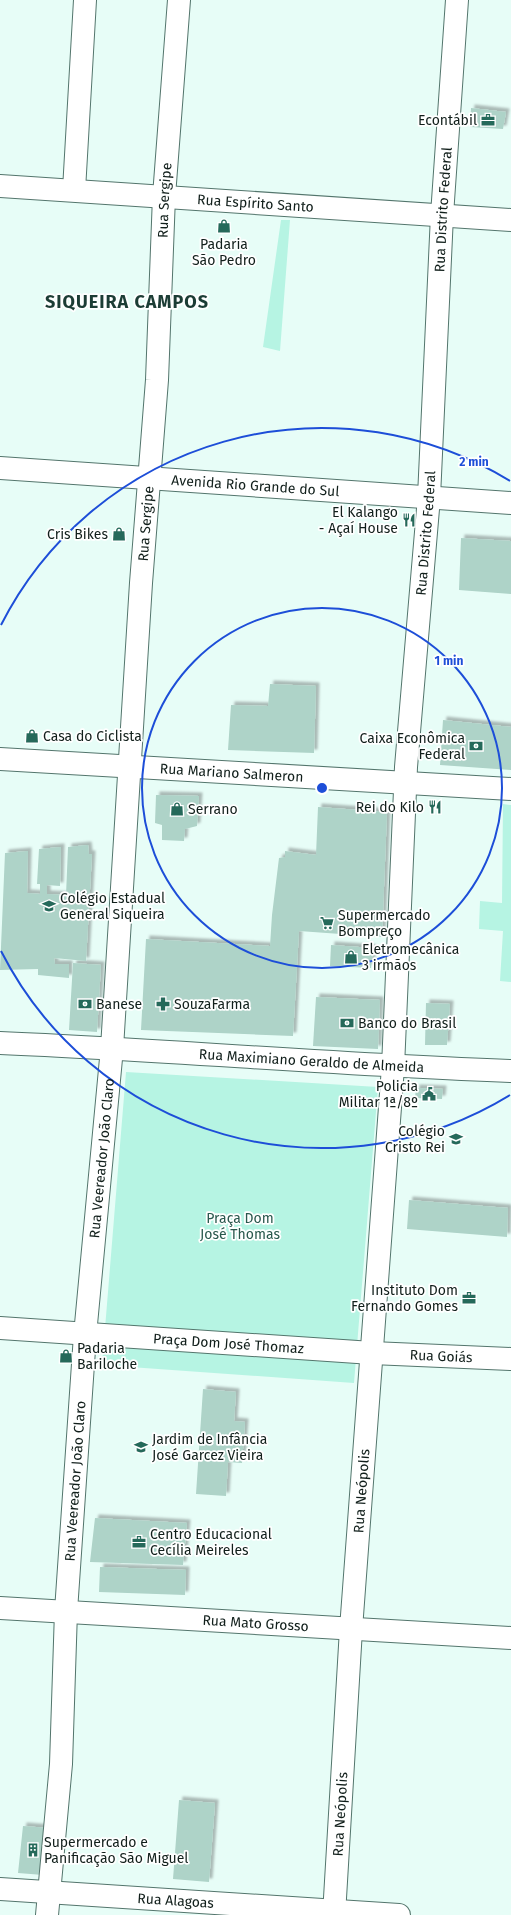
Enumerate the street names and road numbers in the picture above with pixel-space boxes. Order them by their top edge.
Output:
street label: Rua Distrito Federal [431,147,456,273]
street label: Rua Sergipe [154,162,176,238]
street label: Rua Espírito Santo [197,191,314,216]
street label: Rua Distrito Federal [413,470,439,596]
street label: Avenida Rio Grande do Sul [171,472,340,500]
street label: Rua Sergipe [135,485,158,562]
street label: Rua Mariano Salmeron [159,760,304,786]
street label: Rua Maximiano Geraldo de Almeida [198,1046,425,1076]
street label: Rua Veereador João Claro [86,1077,118,1239]
street label: Praça Dom José Thomaz [153,1330,304,1357]
street label: Rua Goiás [409,1347,473,1366]
street label: Rua Veereador João Claro [61,1400,89,1562]
street label: Rua Neópolis [350,1448,373,1534]
street label: Rua Mato Grosso [202,1612,309,1635]
street label: Rua Neópolis [330,1771,352,1857]
street label: Rua Alagoas [137,1890,215,1912]

